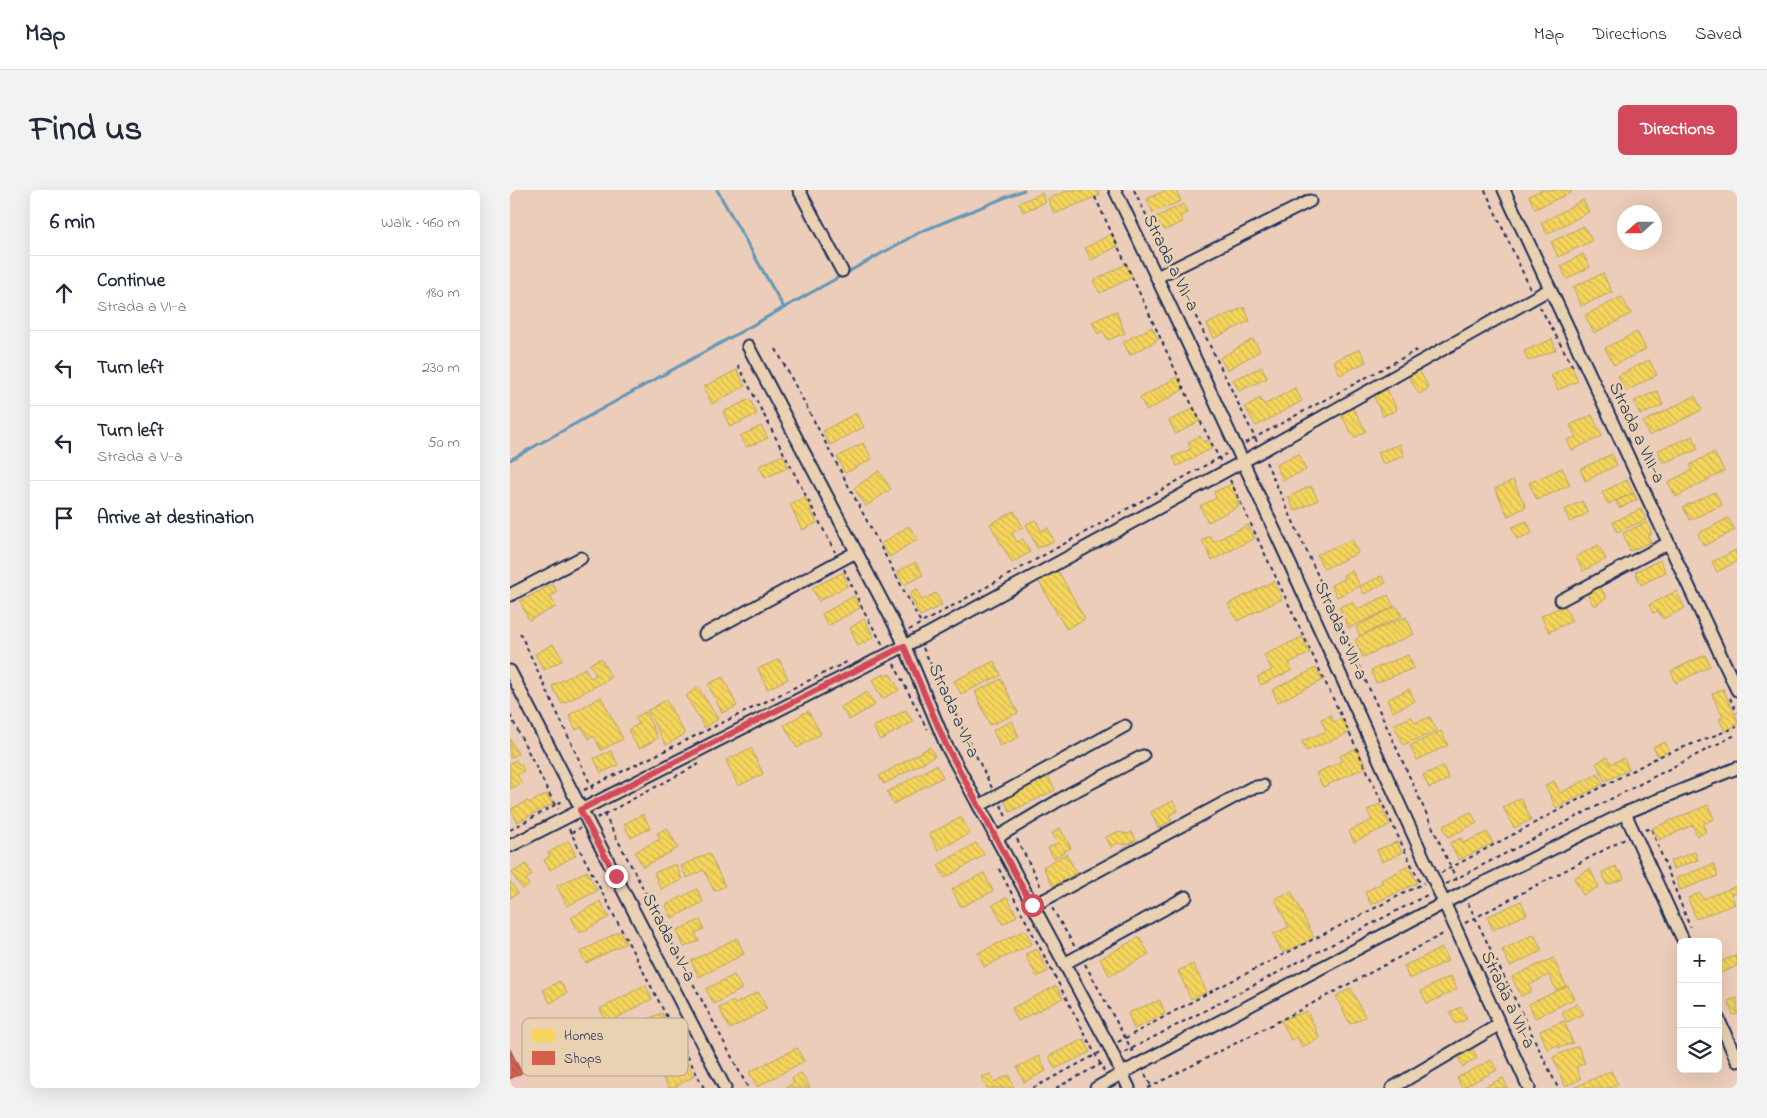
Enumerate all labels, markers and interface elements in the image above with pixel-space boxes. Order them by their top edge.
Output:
text: Map [25,17,66,52]
text: Map [1534,22,1564,48]
text: Directions [1592,22,1667,48]
text: Saved [1695,22,1742,48]
text: Find us [30,105,142,156]
button: Directions [1618,105,1737,155]
north arrow [1617,205,1662,250]
text: 6 min [50,208,95,238]
street label: Strada a VII-a [1135,210,1205,316]
text: Walk · 460 m [381,211,460,235]
text: Continue [97,268,165,295]
icon: ahead [50,279,78,307]
text: 180 m [426,281,460,305]
text: Strada a VI-a [97,295,186,319]
icon: left [50,354,78,382]
text: Turn left [97,355,164,382]
text: 230 m [422,356,460,380]
street label: Strada a VIII-a [1601,378,1671,488]
text: Turn left [97,418,164,445]
icon: left [50,429,78,457]
text: 50 m [428,431,460,455]
text: Strada a V-a [97,445,183,469]
icon: arrive [50,504,78,532]
text: Arrive at destination [97,505,254,532]
street label: Strada a VII-a [1307,578,1373,684]
street label: Strada a VI-a [921,660,985,762]
route end [605,865,628,888]
street label: Strada a V-a [635,889,701,987]
route start [1021,894,1044,917]
map controls [1677,938,1722,1073]
button: + [1677,938,1722,983]
street label: Strada a VII-a [1473,947,1541,1053]
button: − [1677,983,1722,1028]
legend [522,1018,688,1076]
text: Homes [564,1026,604,1047]
button: layers [1677,1028,1722,1073]
text: Shops [564,1049,602,1070]

